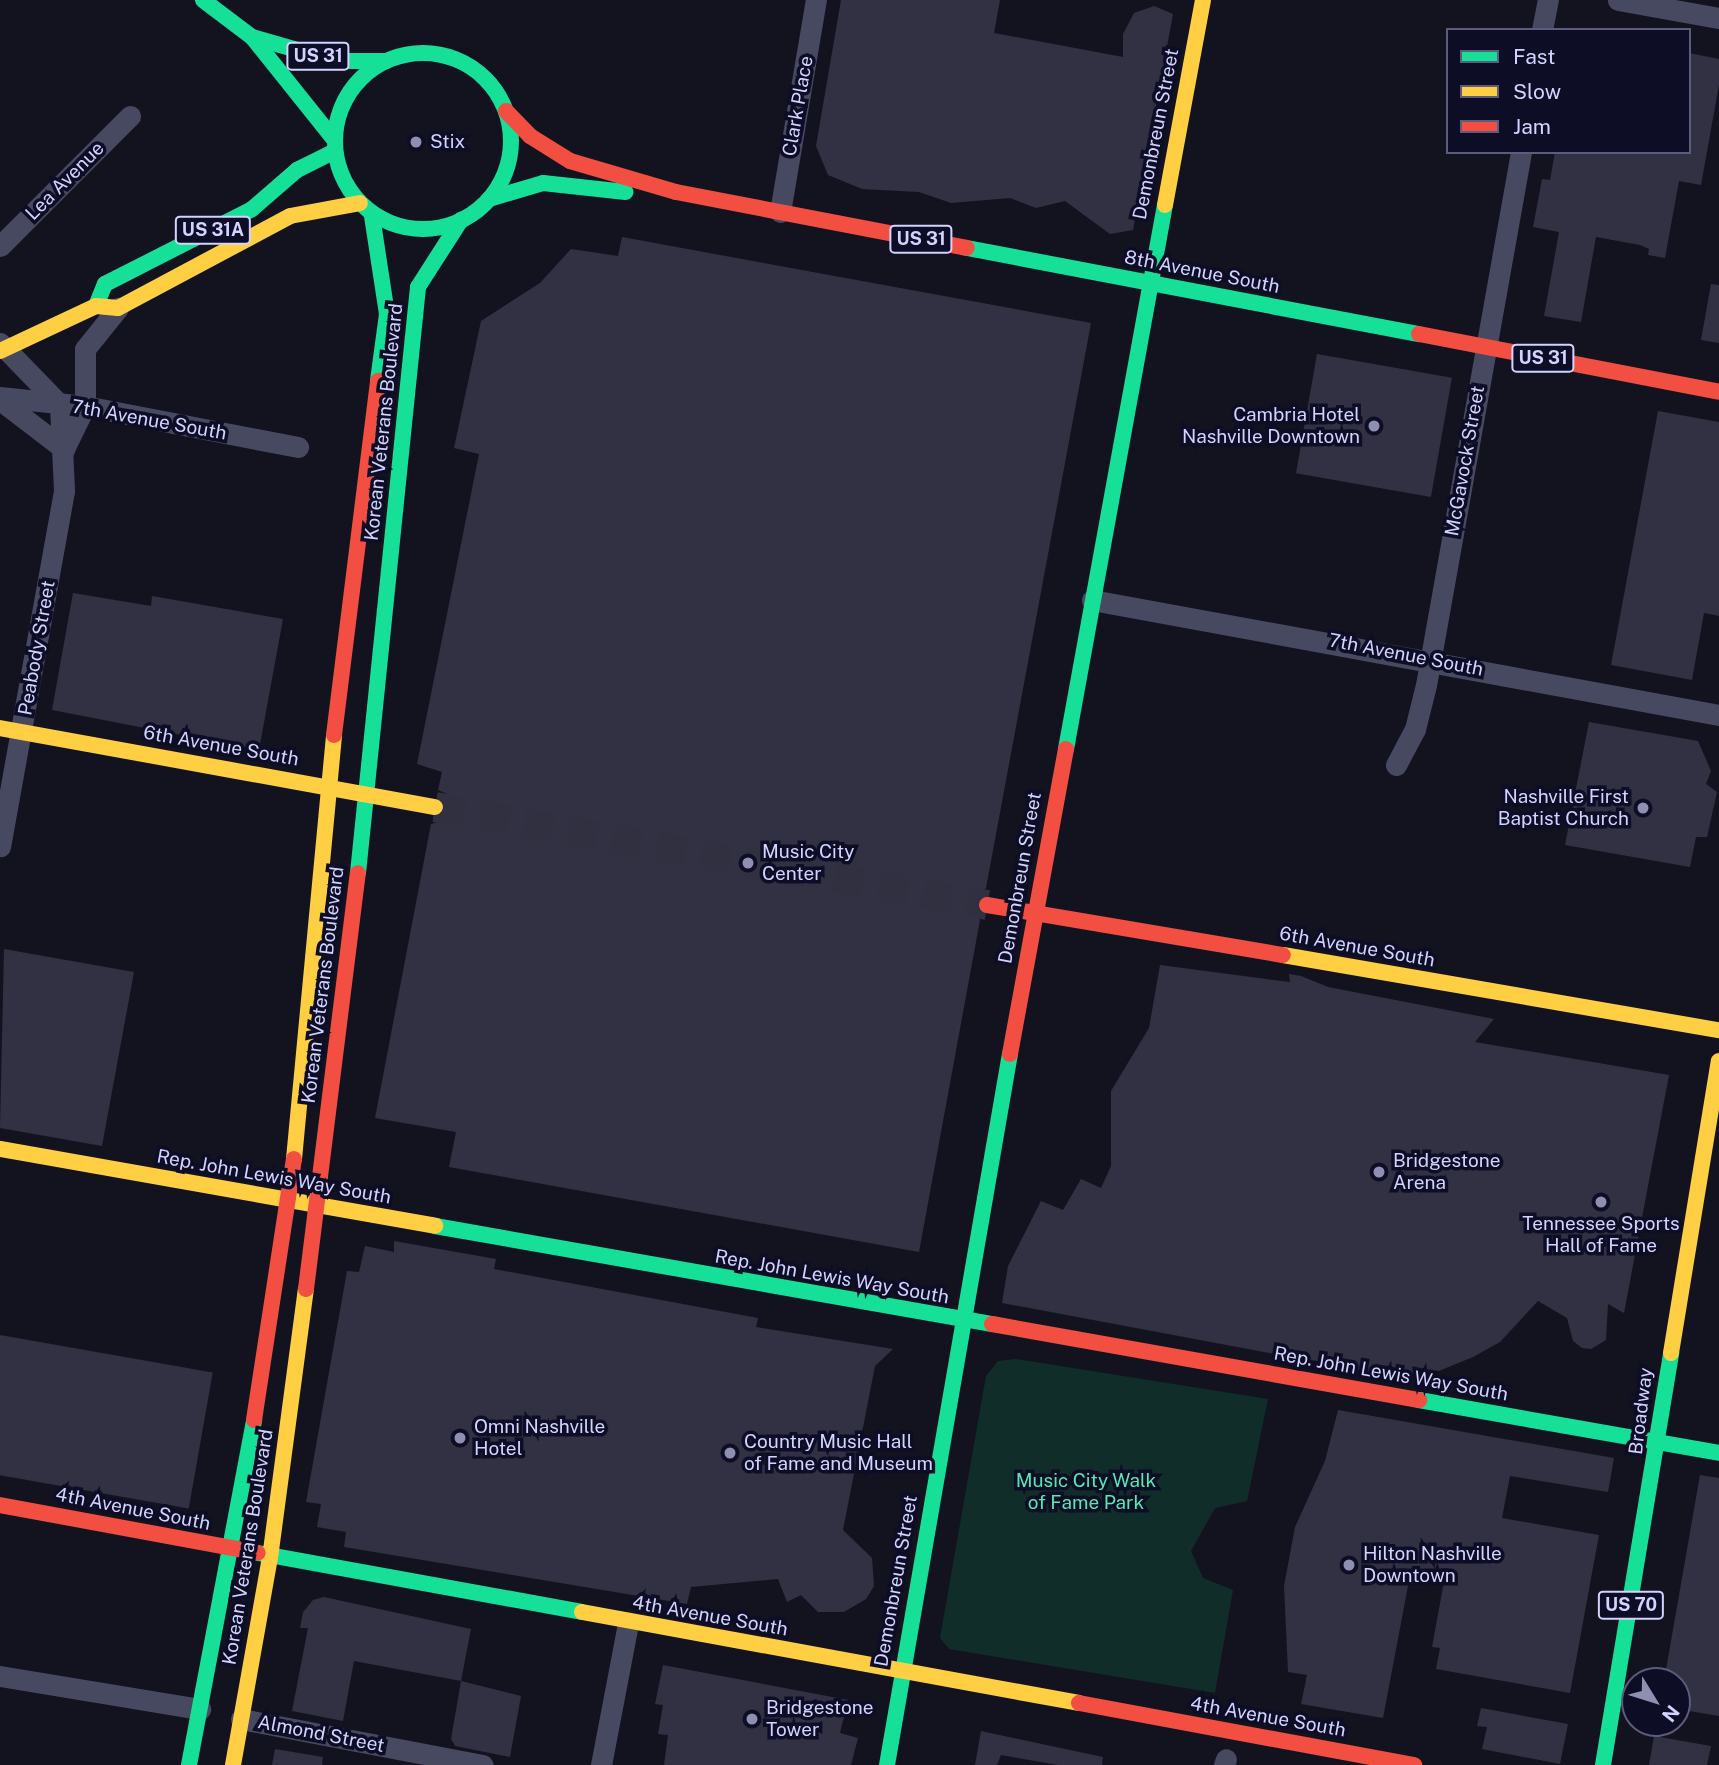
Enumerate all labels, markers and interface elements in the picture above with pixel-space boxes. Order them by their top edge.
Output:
legend [1446,28,1691,154]
road number: US 31 [285,42,351,70]
text: Fast [1513,44,1555,69]
street label: Demonbreun Street [1128,47,1184,221]
street label: Clark Place [778,54,818,158]
text: Slow [1513,79,1561,104]
text: Jam [1513,114,1551,139]
place label: Stix [430,131,465,153]
marker: Stix [408,134,424,150]
street label: Lea Avenue [21,137,109,225]
road number: US 31A [174,215,252,244]
road number: US 31 [888,225,954,254]
street label: 8th Avenue South [1122,246,1282,298]
street label: Korean Veterans Boulevard [360,302,408,542]
road number: US 31 [1510,344,1576,372]
street label: McGavock Street [1441,384,1489,538]
street label: 7th Avenue South [70,395,228,445]
place label: Cambria Hotel Nashville Downtown [1182,404,1360,448]
marker: Cambria Hotel Nashville Downtown [1366,418,1382,434]
street label: Peabody Street [14,579,60,717]
street label: 7th Avenue South [1327,629,1485,681]
street label: 6th Avenue South [141,721,301,771]
place label: Nashville First Baptist Church [1498,786,1629,830]
street label: Demonbreun Street [994,791,1046,965]
marker: Nashville First Baptist Church [1635,800,1651,816]
place label: Music City Center [762,841,854,885]
marker: Music City Center [740,855,756,871]
street label: Korean Veterans Boulevard [297,865,349,1105]
street label: 6th Avenue South [1277,922,1437,972]
street label: Rep. John Lewis Way South [155,1145,393,1209]
place label: Bridgestone Arena [1393,1150,1500,1194]
marker: Bridgestone Arena [1371,1164,1387,1180]
marker: Tennessee Sports Hall of Fame [1593,1194,1609,1210]
place label: Tennessee Sports Hall of Fame [1522,1213,1680,1257]
street label: Rep. John Lewis Way South [713,1245,951,1309]
street label: Rep. John Lewis Way South [1272,1342,1510,1406]
street label: Broadway [1624,1366,1658,1456]
place label: Omni Nashville Hotel [474,1416,605,1460]
street label: Korean Veterans Boulevard [218,1427,278,1667]
marker: Omni Nashville Hotel [452,1430,468,1446]
place label: Country Music Hall of Fame and Museum [744,1431,933,1475]
marker: Country Music Hall of Fame and Museum [722,1445,738,1461]
park label: Music City Walk of Fame Park [1015,1470,1157,1514]
street label: 4th Avenue South [53,1483,213,1535]
street label: Demonbreun Street [870,1494,922,1668]
place label: Hilton Nashville Downtown [1363,1543,1502,1587]
marker: Hilton Nashville Downtown [1341,1557,1357,1573]
road number: US 70 [1598,1590,1664,1620]
street label: 4th Avenue South [630,1591,790,1641]
north arrow [1621,1667,1691,1737]
street label: 4th Avenue South [1188,1692,1348,1742]
place label: Bridgestone Tower [766,1697,873,1741]
text: N [1658,1701,1684,1726]
street label: Almond Street [256,1711,386,1757]
marker: Bridgestone Tower [744,1711,760,1727]

